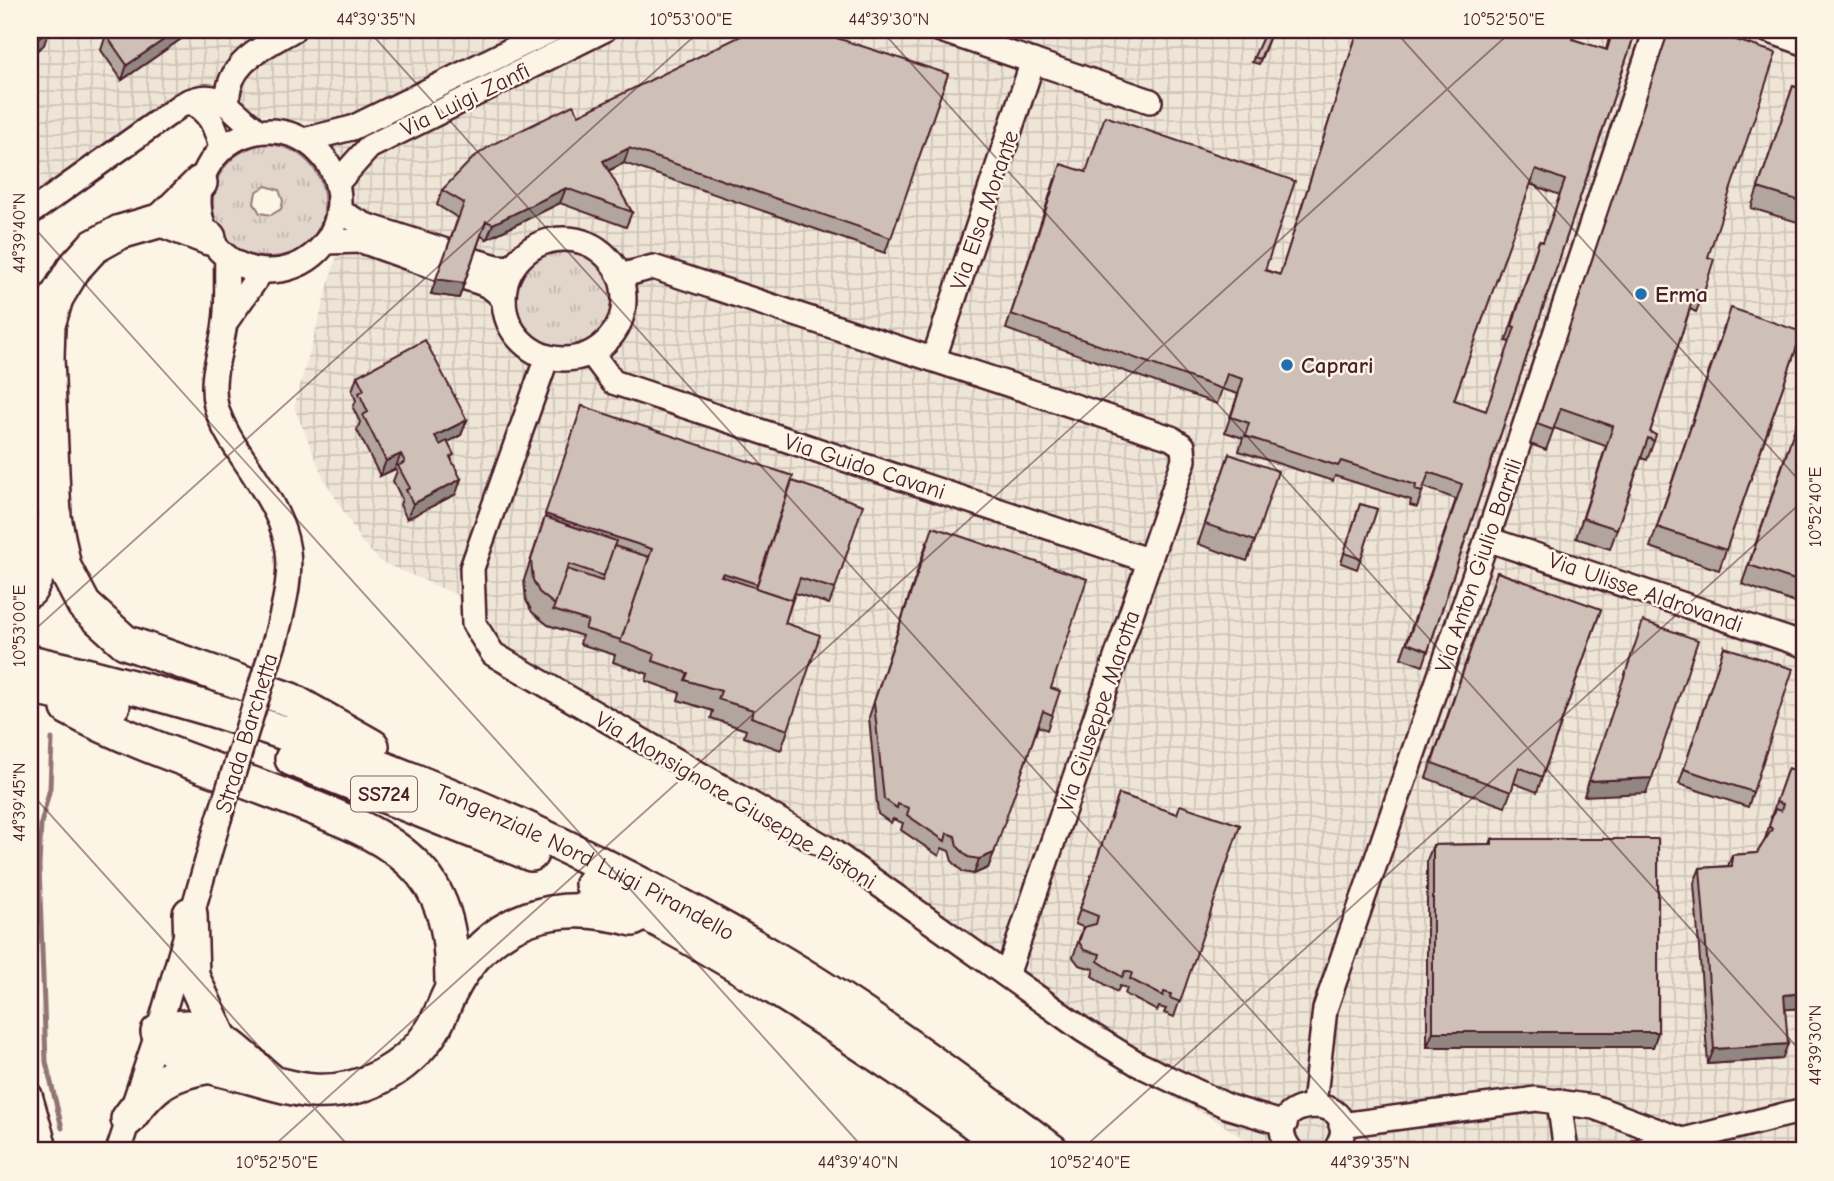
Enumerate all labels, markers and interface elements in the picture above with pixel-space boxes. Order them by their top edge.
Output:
text: 44°39'35"N [336,9,416,30]
text: 10°53'00"E [650,9,732,30]
text: 44°39'30"N [849,9,929,30]
text: 10°52'50"E [1463,9,1545,30]
street label: Via Luigi Zanfi [396,57,534,142]
street label: Via Elsa Morante [944,127,1024,294]
text: 44°39'40"N [9,193,30,273]
place label: Erma [1655,281,1708,308]
marker: Erma [1633,286,1649,302]
place label: Caprari [1301,352,1374,379]
marker: Caprari [1279,357,1295,373]
street label: Via Guido Cavani [781,428,949,505]
street label: Via Anton Giulio Barrili [1429,454,1528,676]
text: 10°52'40"E [1805,467,1826,547]
street label: Via Ulisse Aldrovandi [1545,547,1747,638]
text: 10°53'00"E [9,585,30,667]
street label: Via Giuseppe Marotta [1051,607,1146,816]
street label: Strada Barchetta [209,650,284,816]
street label: Via Monsignore Giuseppe Pistoni [590,706,881,895]
text: 44°39'45"N [9,762,30,842]
road number: SS724 [351,776,417,812]
street label: Tangenziale Nord Luigi Pirandello [432,778,739,946]
text: 44°39'30"N [1805,1005,1826,1085]
text: 10°52'50"E [236,1152,318,1173]
text: 44°39'40"N [818,1152,898,1173]
text: 10°52'40"E [1050,1152,1130,1173]
text: 44°39'35"N [1330,1152,1410,1173]

